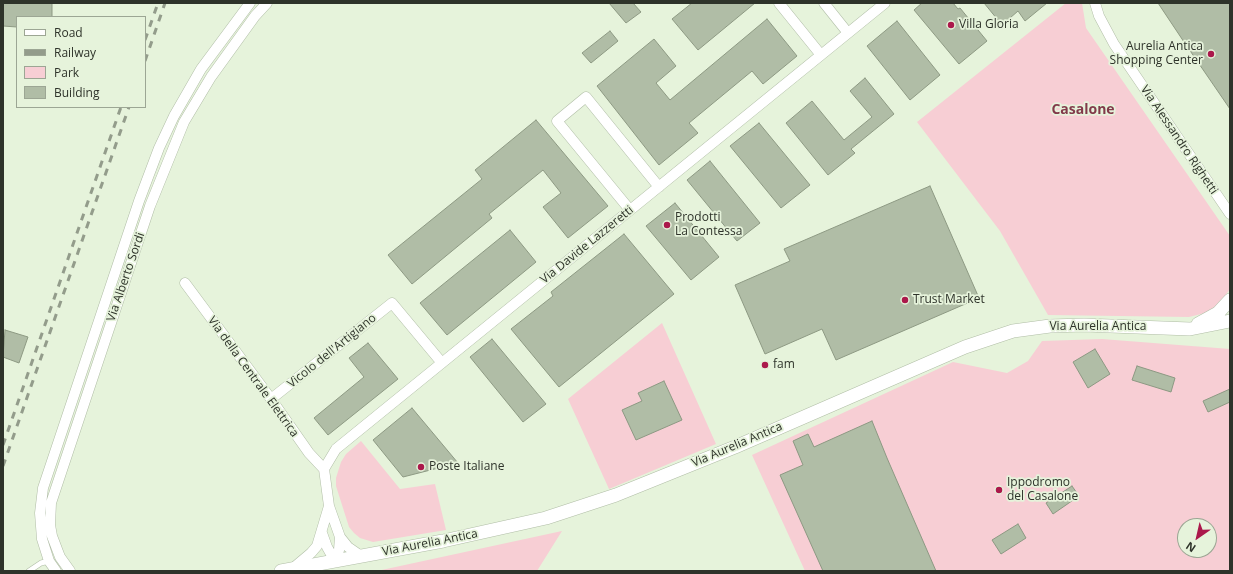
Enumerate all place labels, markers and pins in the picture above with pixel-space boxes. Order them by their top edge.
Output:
place label: Villa Gloria [959,18,1019,32]
marker: Villa Gloria [946,20,956,30]
place label: Aurelia Antica Shopping Center [1110,40,1203,68]
marker: Aurelia Antica Shopping Center [1206,49,1216,59]
place label: Prodotti La Contessa [675,211,742,239]
marker: Prodotti La Contessa [662,220,672,230]
place label: Trust Market [913,293,985,307]
marker: Trust Market [900,295,910,305]
place label: fam [773,358,795,372]
marker: fam [760,360,770,370]
place label: Poste Italiane [429,460,504,474]
marker: Poste Italiane [416,462,426,472]
place label: Ippodromo del Casalone [1007,476,1078,504]
marker: Ippodromo del Casalone [994,485,1004,495]

